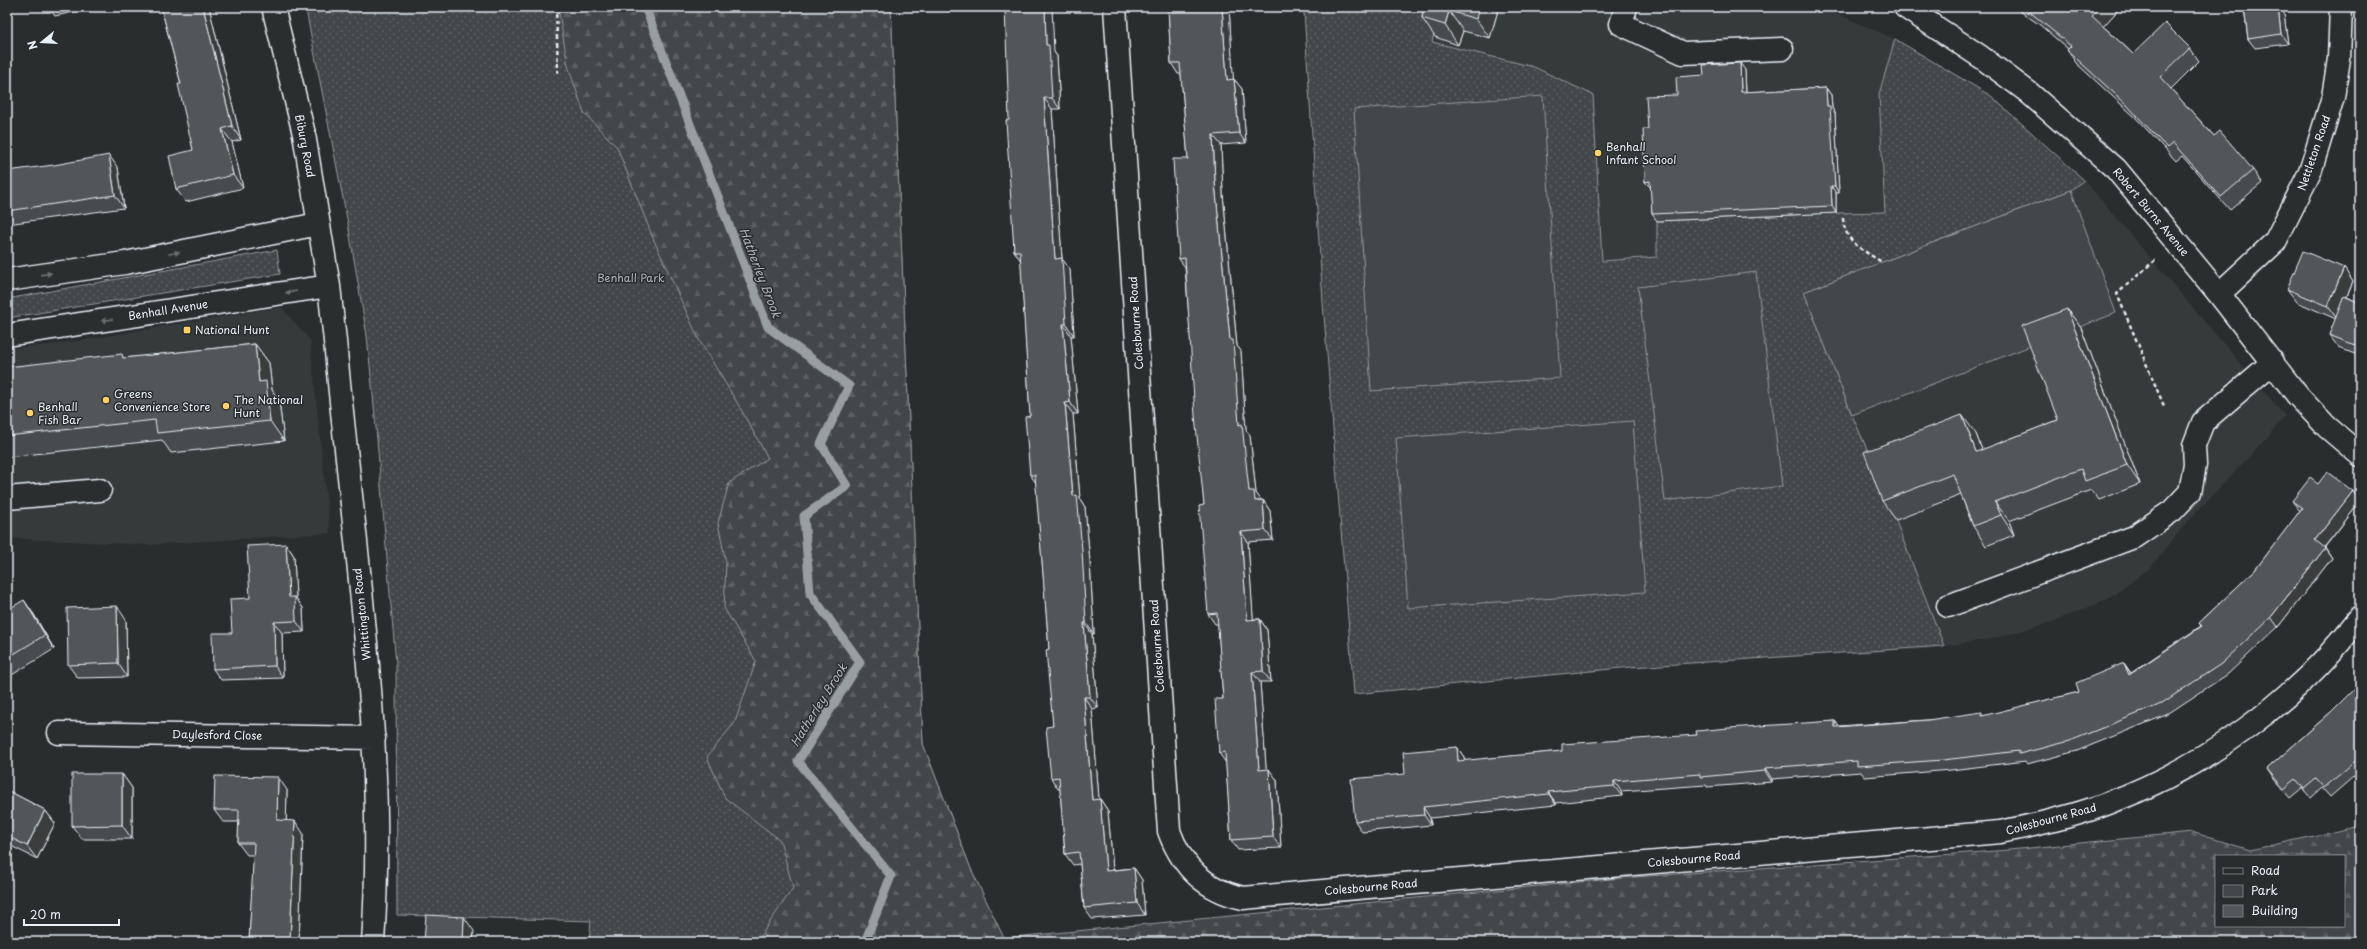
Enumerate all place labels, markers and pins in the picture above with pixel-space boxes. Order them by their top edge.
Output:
place label: Benhall Infant School [1606,138,1676,168]
marker: Benhall Infant School [1593,148,1603,158]
place label: National Hunt [195,321,270,338]
marker: National Hunt [182,325,192,335]
place label: Greens Convenience Store [114,385,210,415]
place label: The National Hunt [234,391,303,421]
marker: Greens Convenience Store [101,395,111,405]
place label: Benhall Fish Bar [38,398,81,428]
marker: The National Hunt [221,401,231,411]
marker: Benhall Fish Bar [25,408,35,418]

